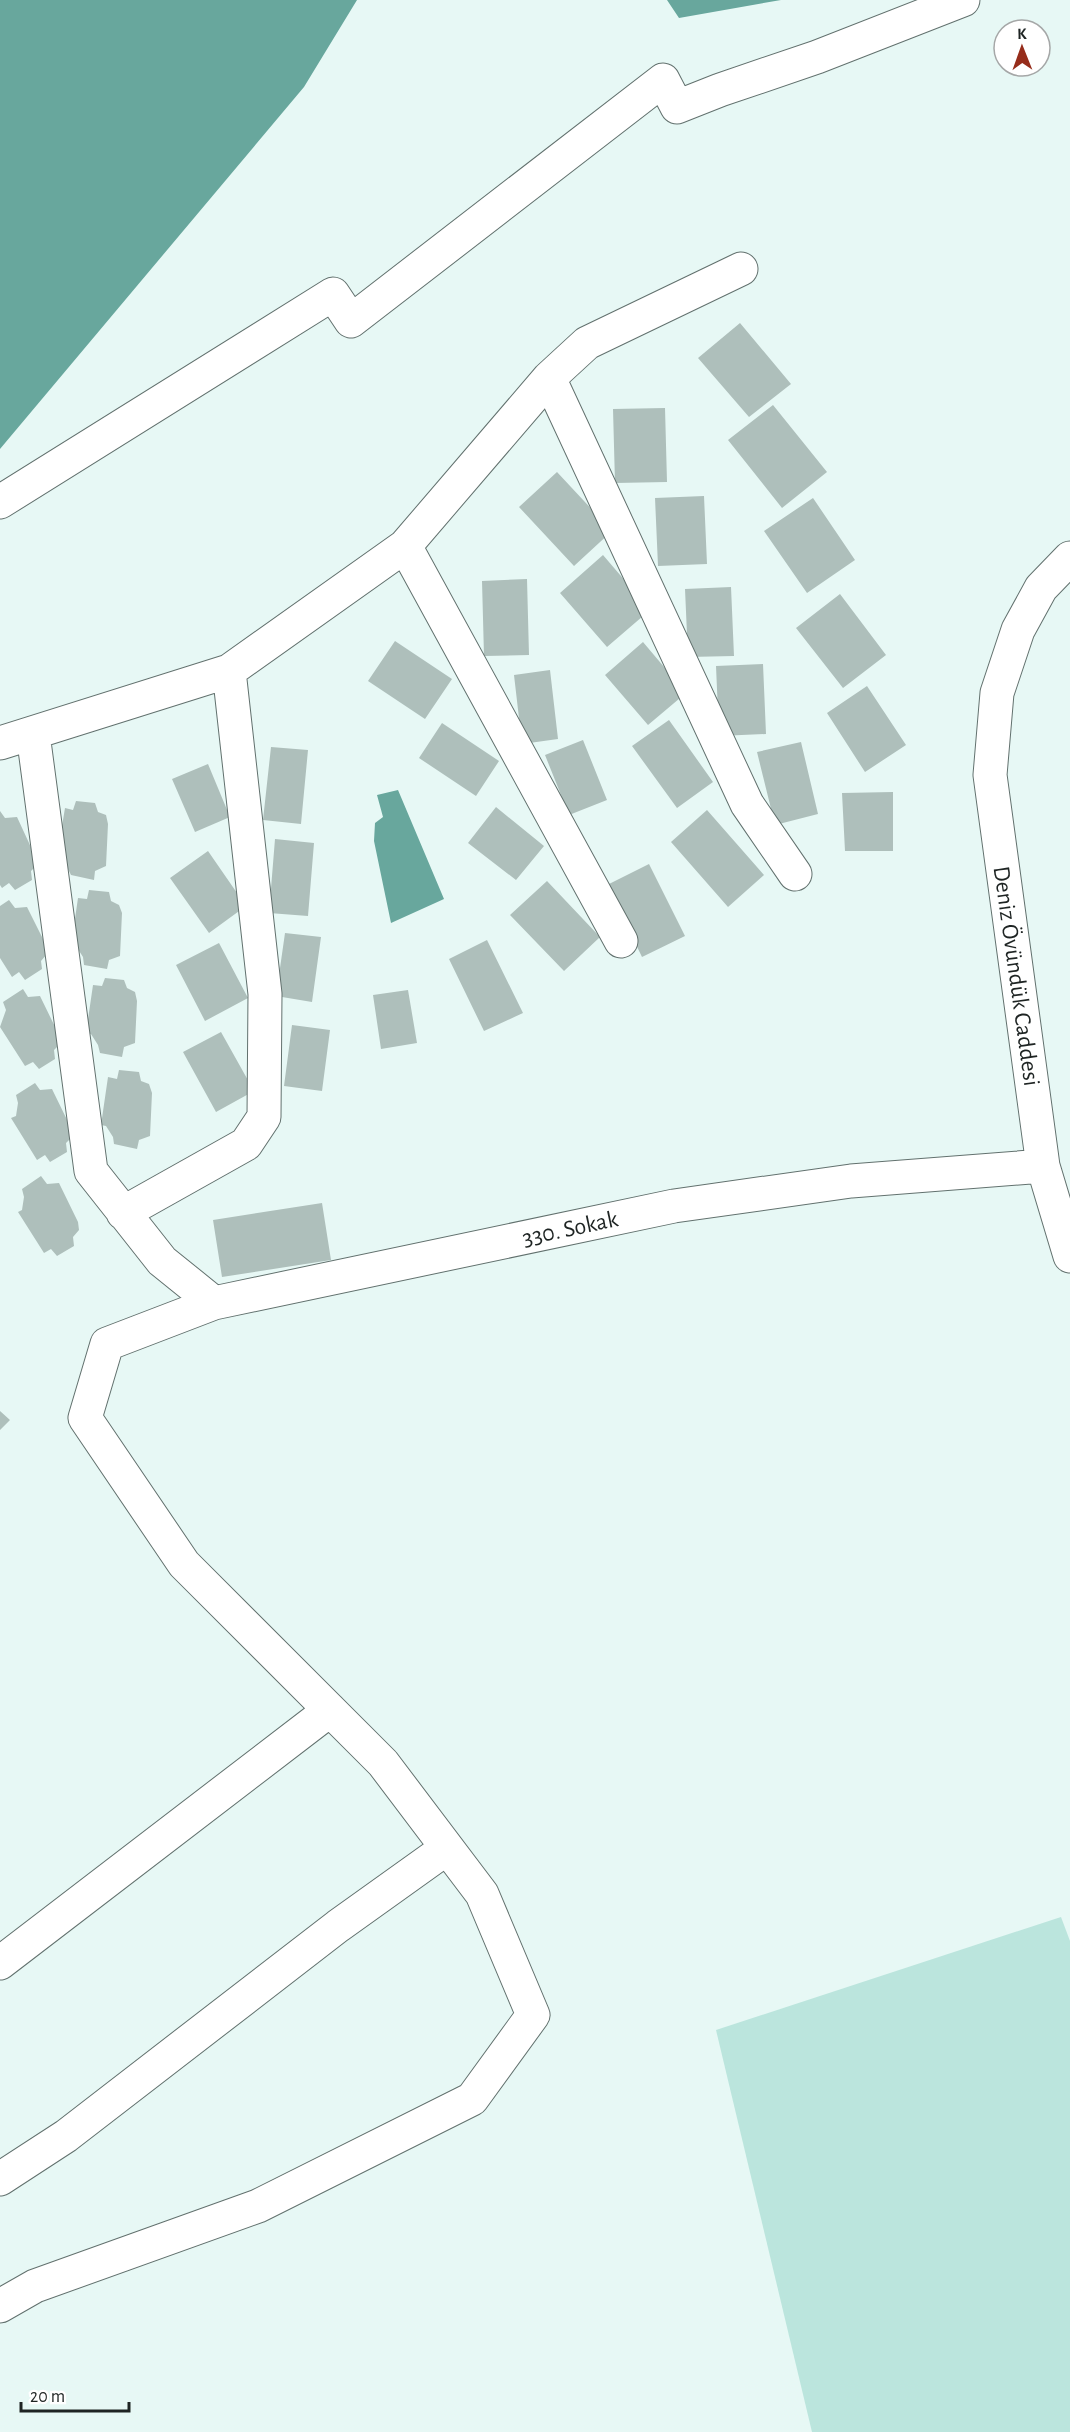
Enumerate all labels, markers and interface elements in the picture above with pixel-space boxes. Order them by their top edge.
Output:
north arrow [992,18,1052,78]
text: K [1017,26,1027,42]
street label: Deniz Övündük Caddesi [989,864,1044,1088]
street label: 330. Sokak [520,1207,620,1251]
scale bar [21,2375,129,2413]
text: 20 m [30,2388,65,2406]

